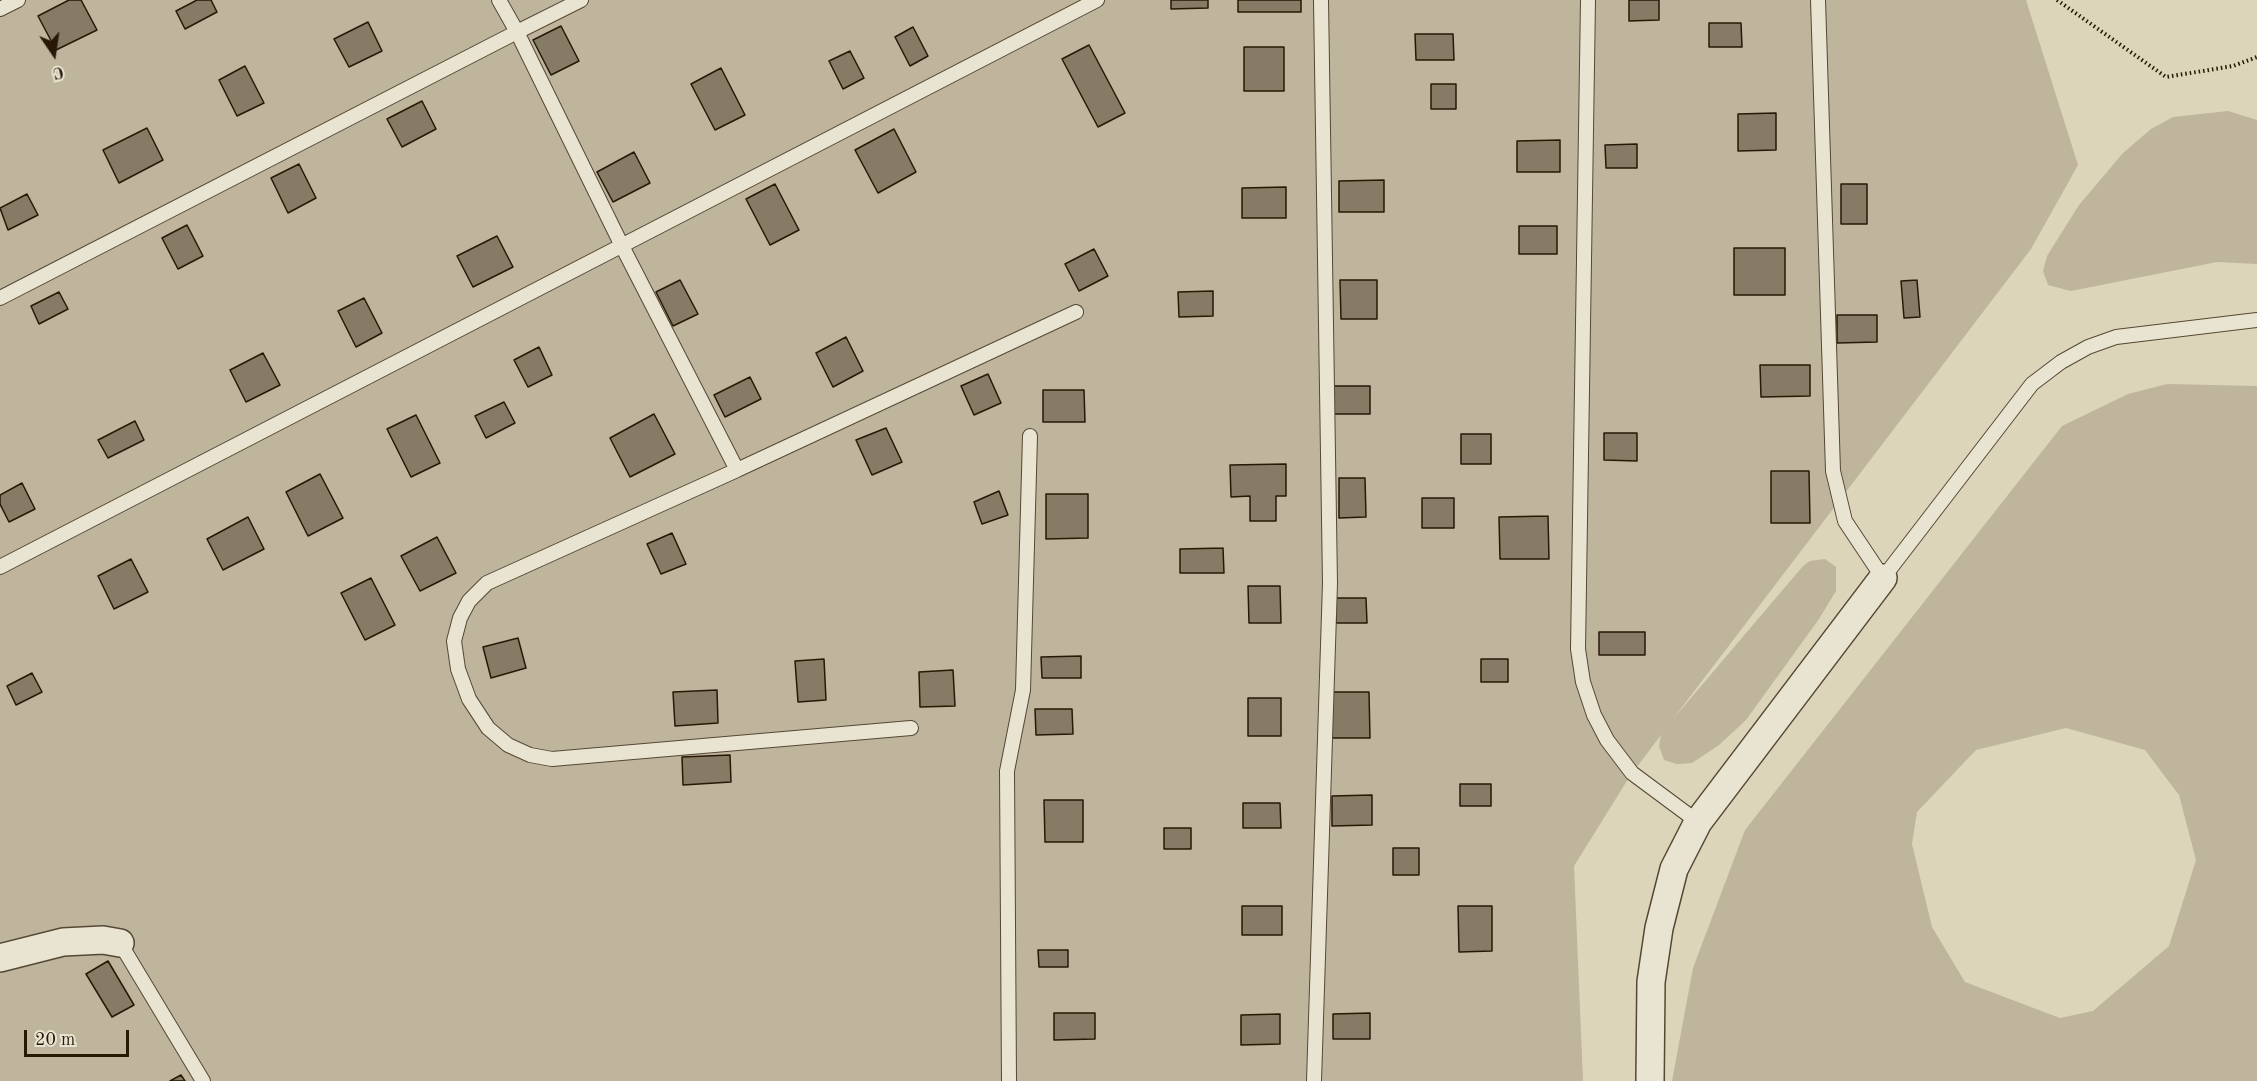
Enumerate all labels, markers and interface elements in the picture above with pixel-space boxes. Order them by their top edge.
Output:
north arrow [24,24,84,84]
text: С [51,63,65,81]
scale bar [27,1018,132,1056]
text: 20 m [35,1031,75,1049]

